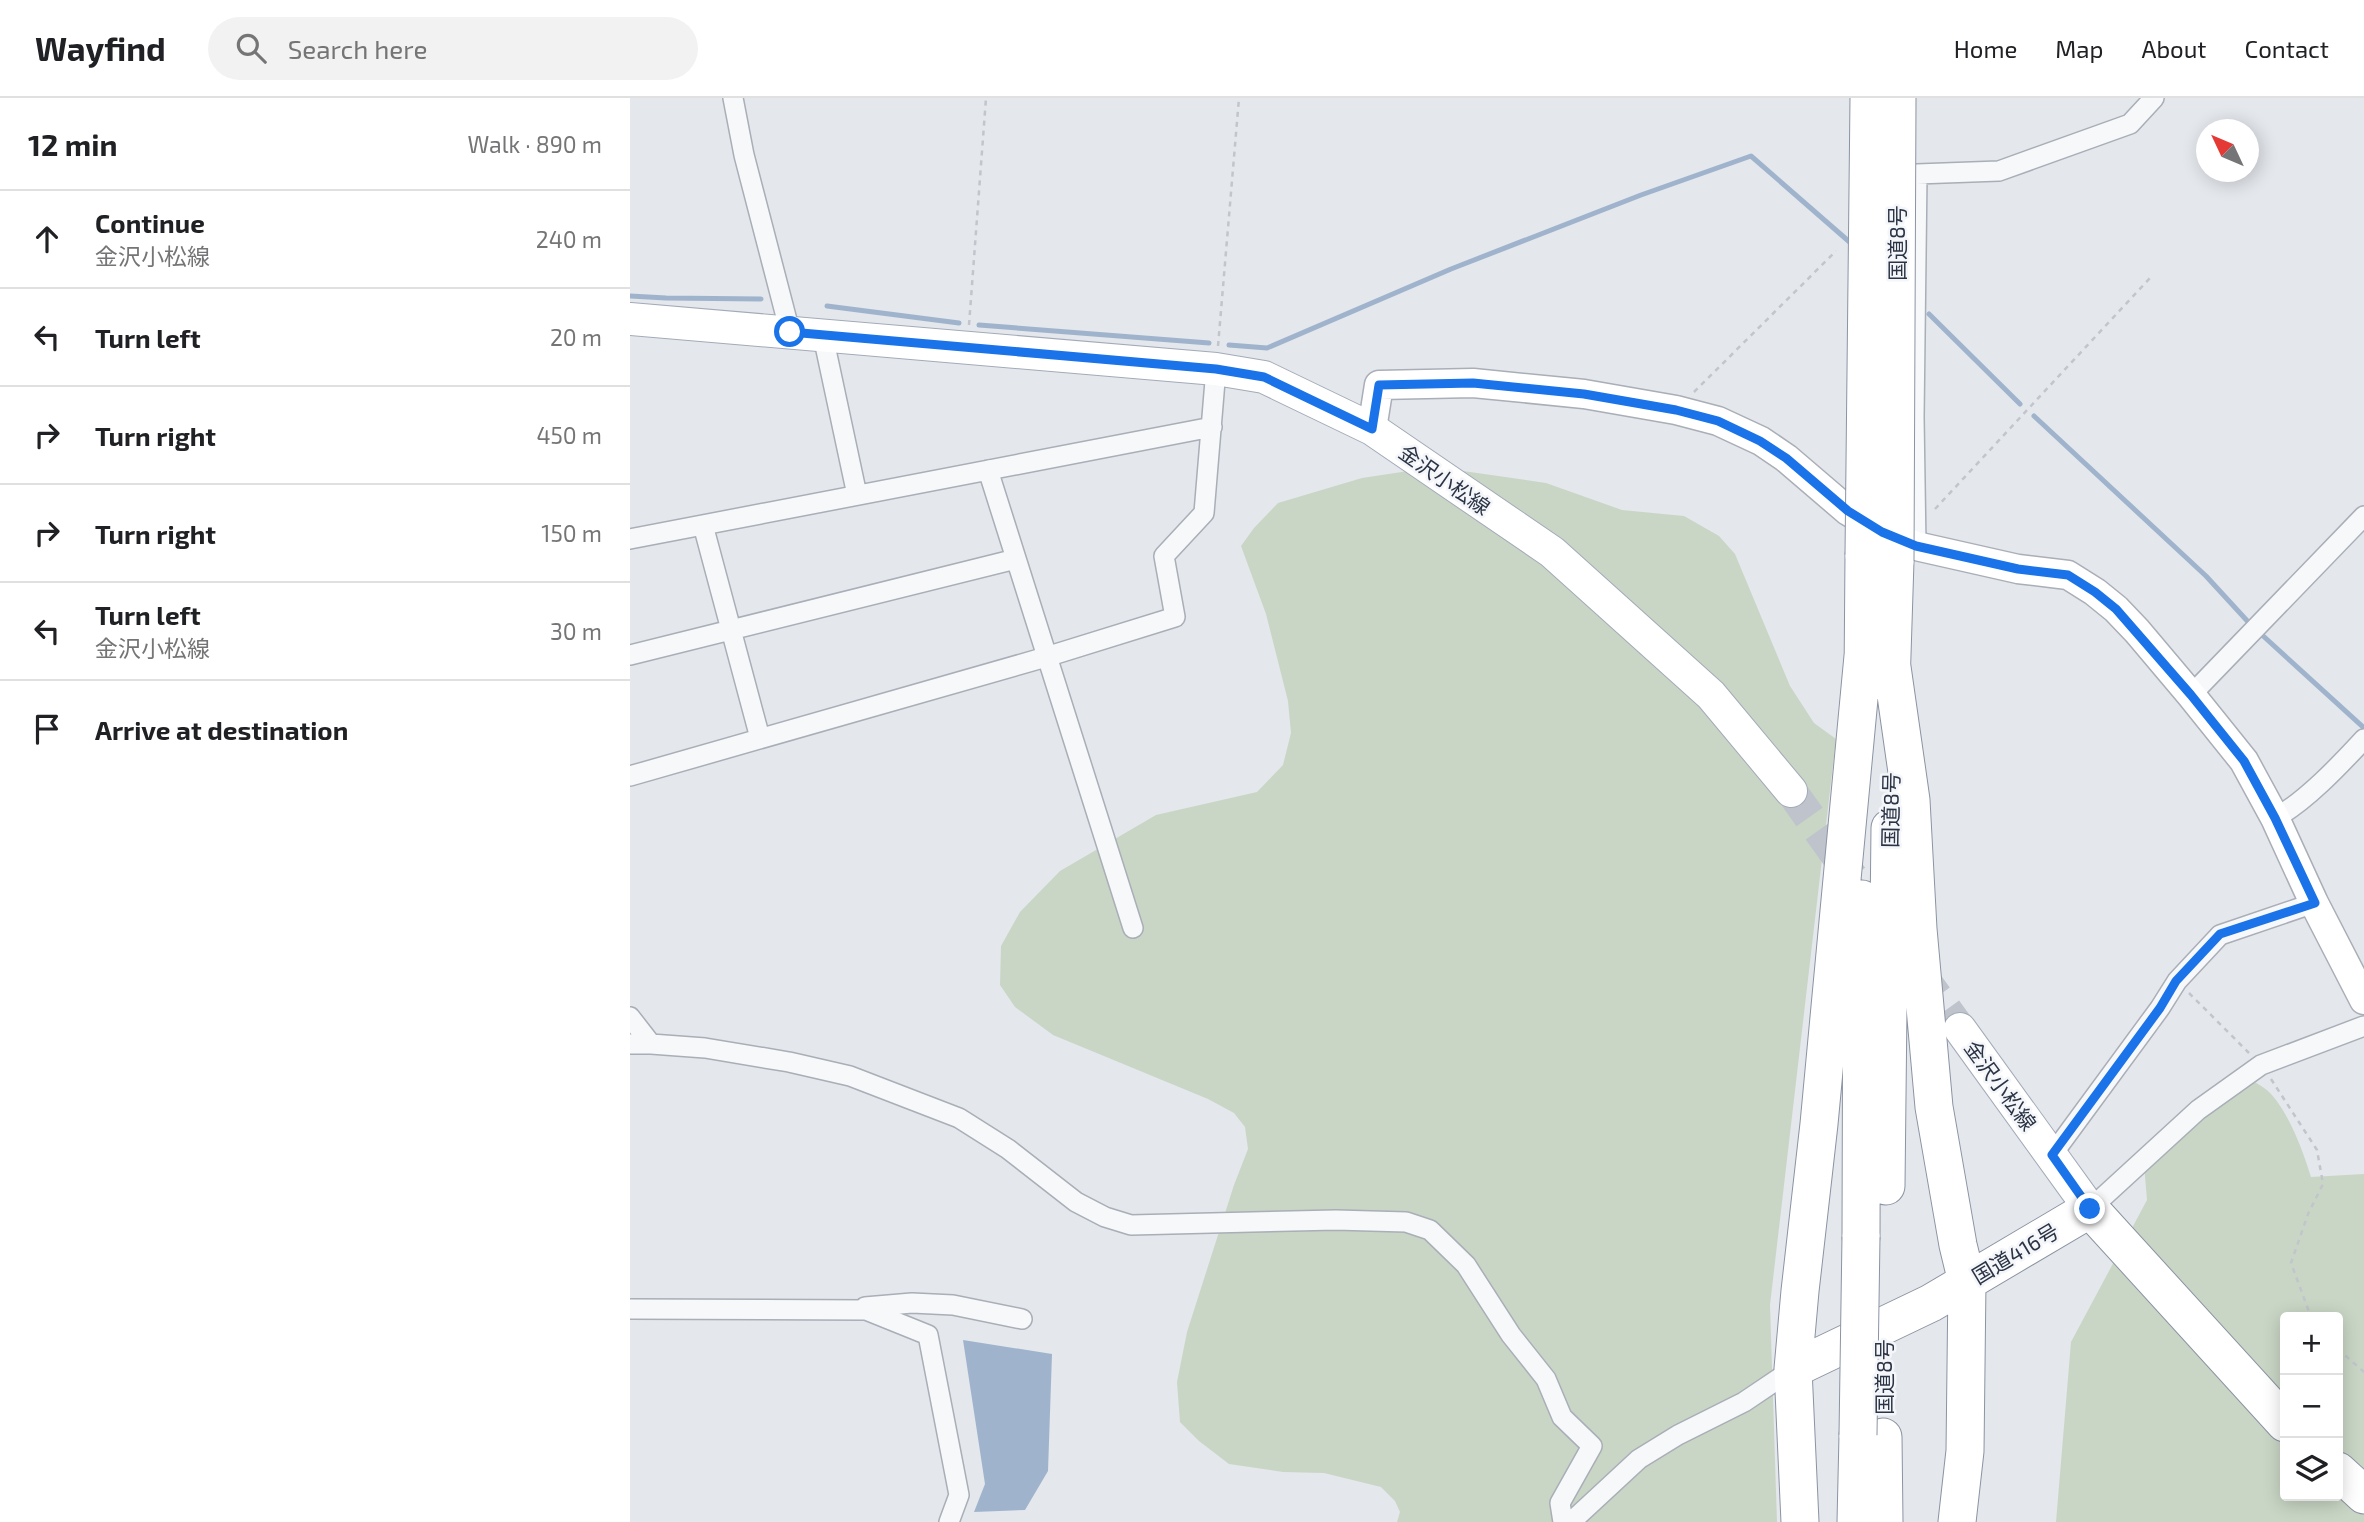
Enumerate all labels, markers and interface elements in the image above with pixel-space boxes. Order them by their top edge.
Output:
search box [208,17,698,80]
text: Wayfind [35,28,166,68]
icon: search [232,29,270,67]
text: Search here [288,33,427,64]
text: Home [1954,34,2017,63]
text: Map [2055,34,2103,63]
text: About [2141,34,2207,63]
text: Contact [2245,34,2329,63]
north arrow [2196,119,2259,182]
text: 12 min [28,126,118,162]
text: Walk · 890 m [468,130,602,158]
street label: 国道8号 [1884,205,1909,281]
text: Continue [95,207,205,238]
icon: ahead [28,220,66,258]
text: 240 m [536,225,602,253]
text: 金沢小松線 [95,242,210,270]
route start [774,316,805,347]
icon: left [28,318,66,356]
text: Turn left [95,322,201,353]
text: 20 m [550,323,602,351]
icon: right [28,416,66,454]
text: Turn right [95,420,216,451]
text: 450 m [536,421,602,449]
street label: 金沢小松線 [1395,439,1495,519]
icon: right [28,514,66,552]
text: Turn right [95,518,216,549]
text: 150 m [541,519,602,547]
text: Turn left [95,599,201,630]
icon: left [28,612,66,650]
text: 30 m [550,617,602,645]
text: 金沢小松線 [95,634,210,662]
icon: arrive [28,710,66,748]
text: Arrive at destination [95,714,348,745]
street label: 国道8号 [1877,772,1903,848]
street label: 金沢小松線 [1960,1035,2042,1135]
route end [2074,1193,2105,1224]
street label: 国道416号 [1967,1217,2063,1289]
map controls [2280,1312,2343,1501]
button: + [2280,1312,2343,1375]
street label: 国道8号 [1871,1339,1896,1415]
button: − [2280,1375,2343,1438]
button: layers [2280,1438,2343,1501]

